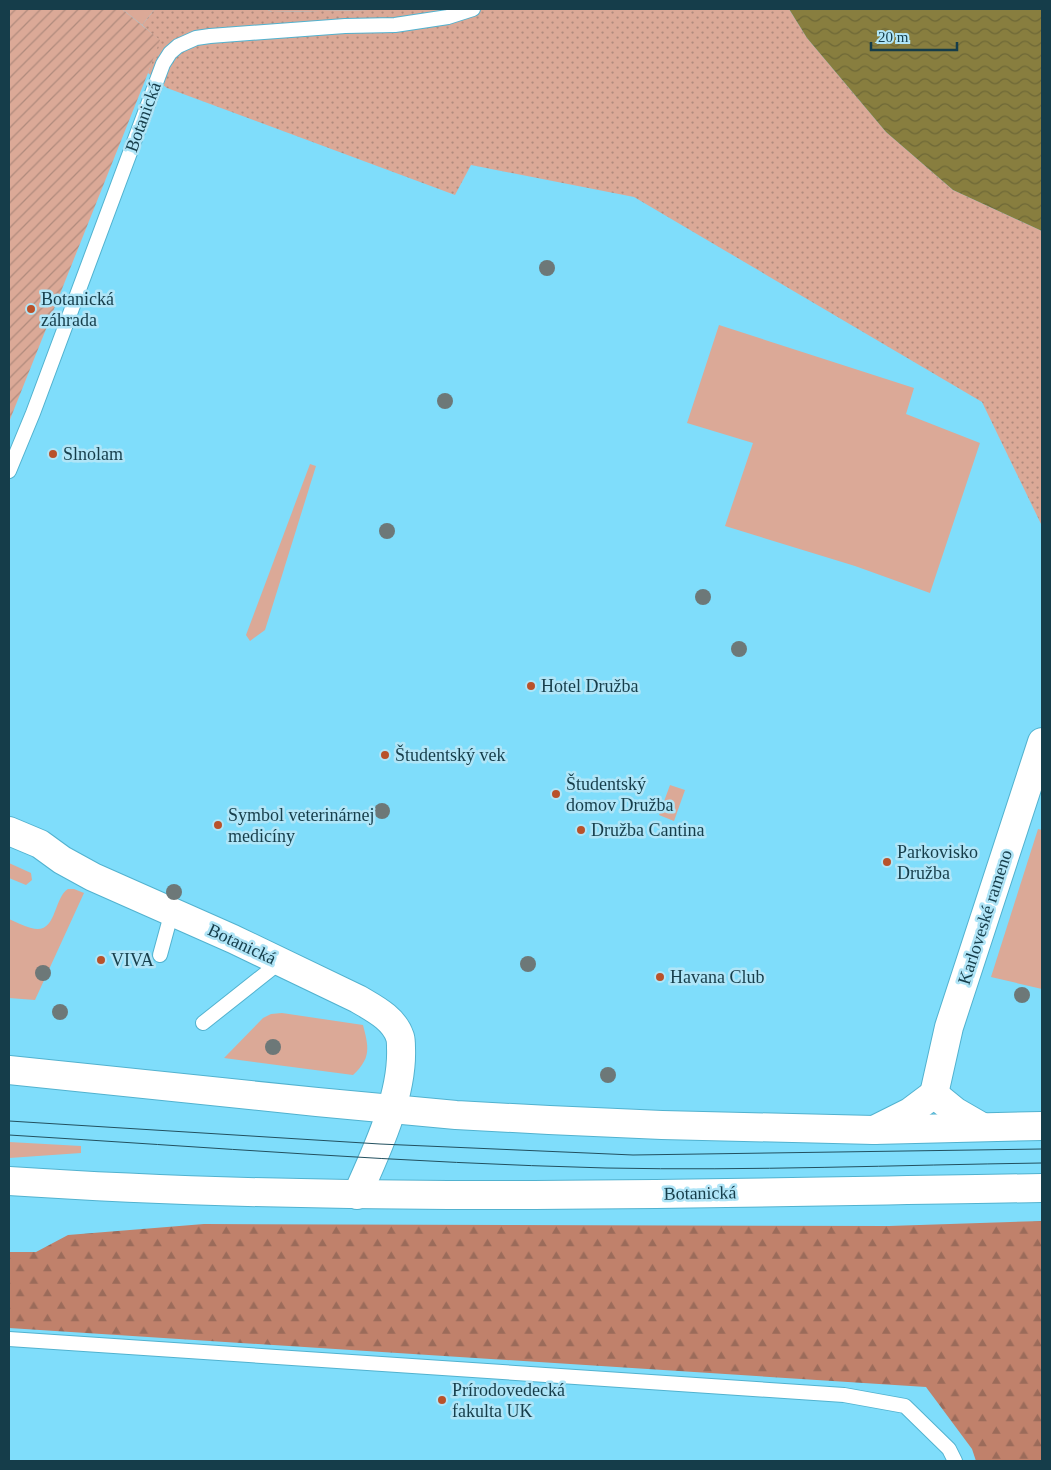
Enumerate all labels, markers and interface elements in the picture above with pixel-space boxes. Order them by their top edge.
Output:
scale bar [871,20,957,52]
text: 20 m [878,29,909,45]
street label: Botanická [121,79,165,155]
place label: Botanická záhrada [41,289,114,330]
marker: Botanická záhrada [25,303,37,315]
place label: Slnolam [63,444,123,464]
marker: Slnolam [47,448,59,460]
place label: Hotel Družba [541,676,638,696]
marker: Hotel Družba [525,680,537,692]
place label: Študentský vek [395,744,506,765]
marker: Študentský vek [379,749,391,761]
place label: Študentský domov Družba [566,773,673,815]
marker: Študentský domov Družba [550,788,562,800]
place label: Symbol veterinárnej medicíny [228,805,374,846]
marker: Symbol veterinárnej medicíny [212,819,224,831]
place label: Družba Cantina [591,820,704,840]
marker: Družba Cantina [575,824,587,836]
place label: Parkovisko Družba [897,842,978,883]
street label: Karloveské rameno [954,847,1016,987]
marker: Parkovisko Družba [881,856,893,868]
street label: Botanická [205,920,279,968]
place label: VIVA [111,950,154,970]
marker: VIVA [95,954,107,966]
place label: Havana Club [670,967,764,987]
marker: Havana Club [654,971,666,983]
street label: Botanická [663,1182,737,1204]
place label: Prírodovedecká fakulta UK [452,1380,565,1421]
marker: Prírodovedecká fakulta UK [436,1394,448,1406]

